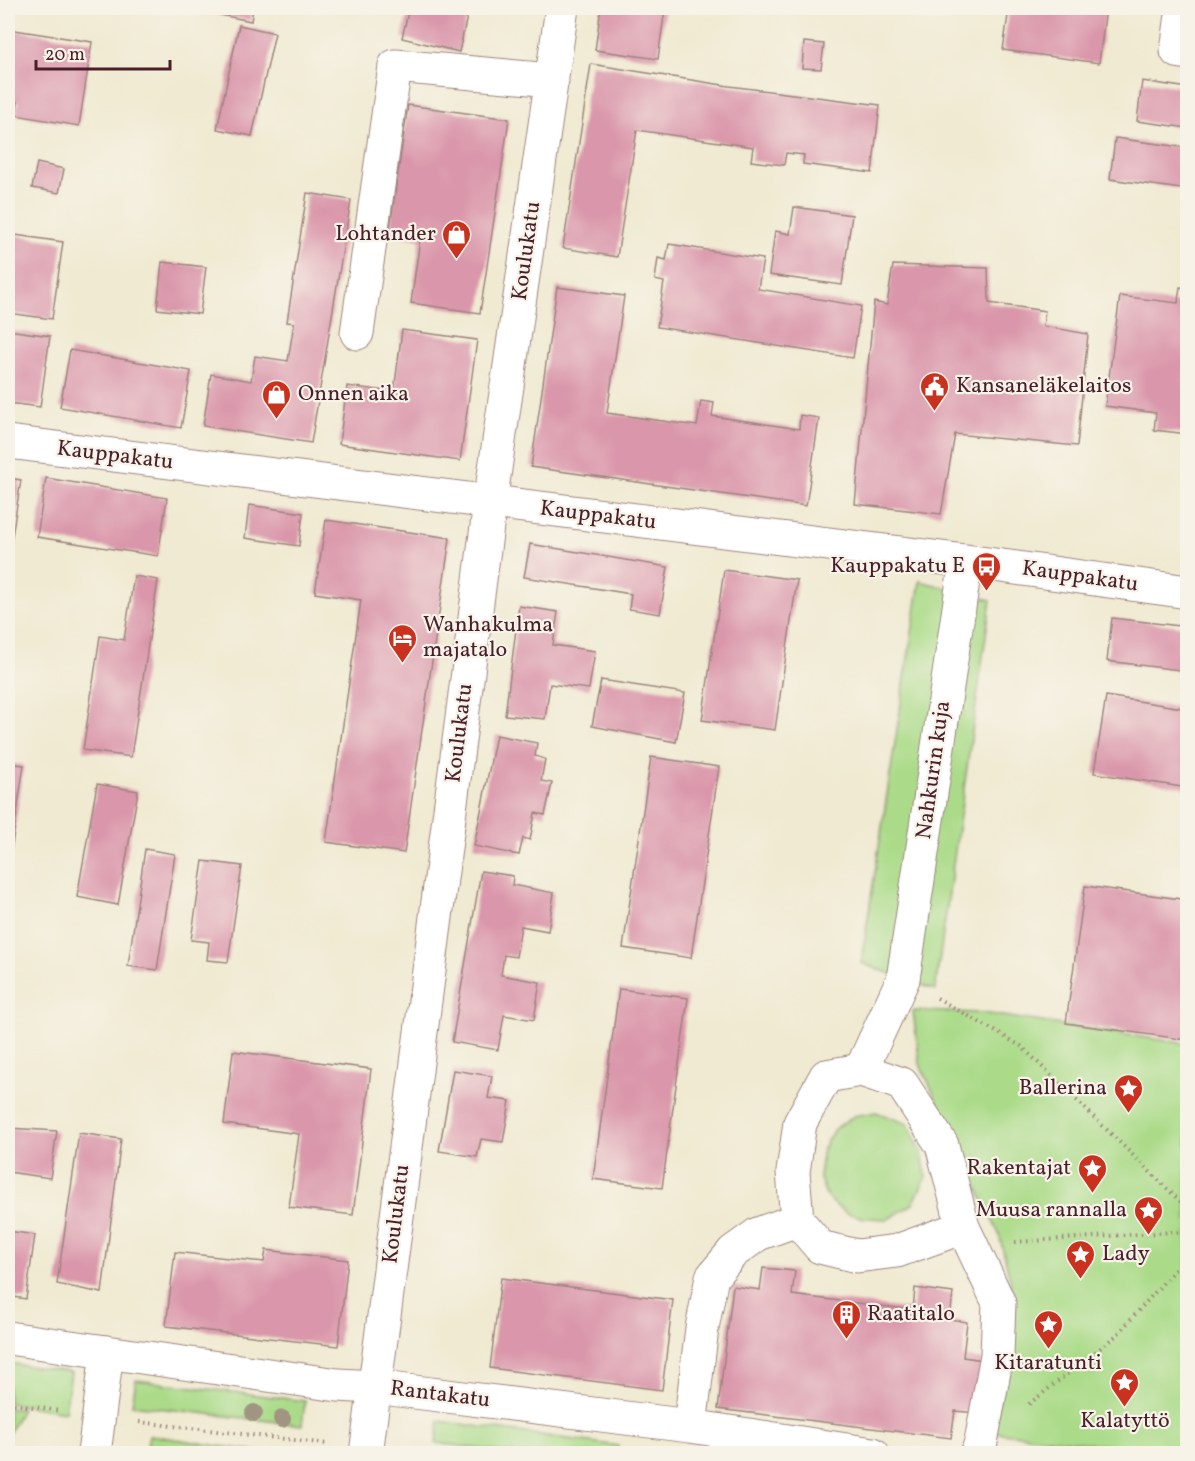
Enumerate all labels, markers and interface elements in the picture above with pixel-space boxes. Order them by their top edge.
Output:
scale bar [36,33,170,71]
text: 20 m [45,43,85,68]
street label: Koulukatu [505,199,549,303]
shop icon: Lohtander [441,218,473,260]
place label: Lohtander [335,219,436,250]
public building icon: Kansaneläkelaitos [919,370,951,412]
place label: Kansaneläkelaitos [956,371,1131,402]
shop icon: Onnen aika [261,378,293,420]
place label: Onnen aika [298,379,409,410]
street label: Kauppakatu [55,433,175,479]
street label: Kauppakatu [538,493,658,539]
bus stop icon: Kauppakatu E [970,550,1002,592]
place label: Kauppakatu E [830,551,965,582]
street label: Kauppakatu [1020,553,1140,601]
place label: Wanhakulma majatalo [423,610,553,666]
hotel icon: Wanhakulma majatalo [386,622,418,664]
street label: Koulukatu [439,682,481,784]
street label: Nahkurin kuja [909,699,959,841]
place icon: Ballerina [1112,1072,1144,1114]
place label: Ballerina [1019,1073,1107,1104]
place icon: Rakentajat [1076,1152,1108,1194]
place label: Rakentajat [967,1153,1071,1184]
street label: Koulukatu [376,1163,418,1265]
place icon: Muusa rannalla [1132,1194,1164,1236]
place label: Muusa rannalla [976,1195,1127,1226]
place icon: Lady [1065,1238,1097,1280]
place label: Lady [1102,1239,1150,1270]
building icon: Raatitalo [830,1298,862,1340]
place label: Raatitalo [867,1299,955,1330]
place icon: Kitaratunti [1032,1308,1064,1350]
place label: Kitaratunti [994,1348,1102,1379]
place icon: Kalatyttö [1109,1366,1141,1408]
street label: Rantakatu [388,1373,492,1417]
place label: Kalatyttö [1080,1406,1170,1437]

